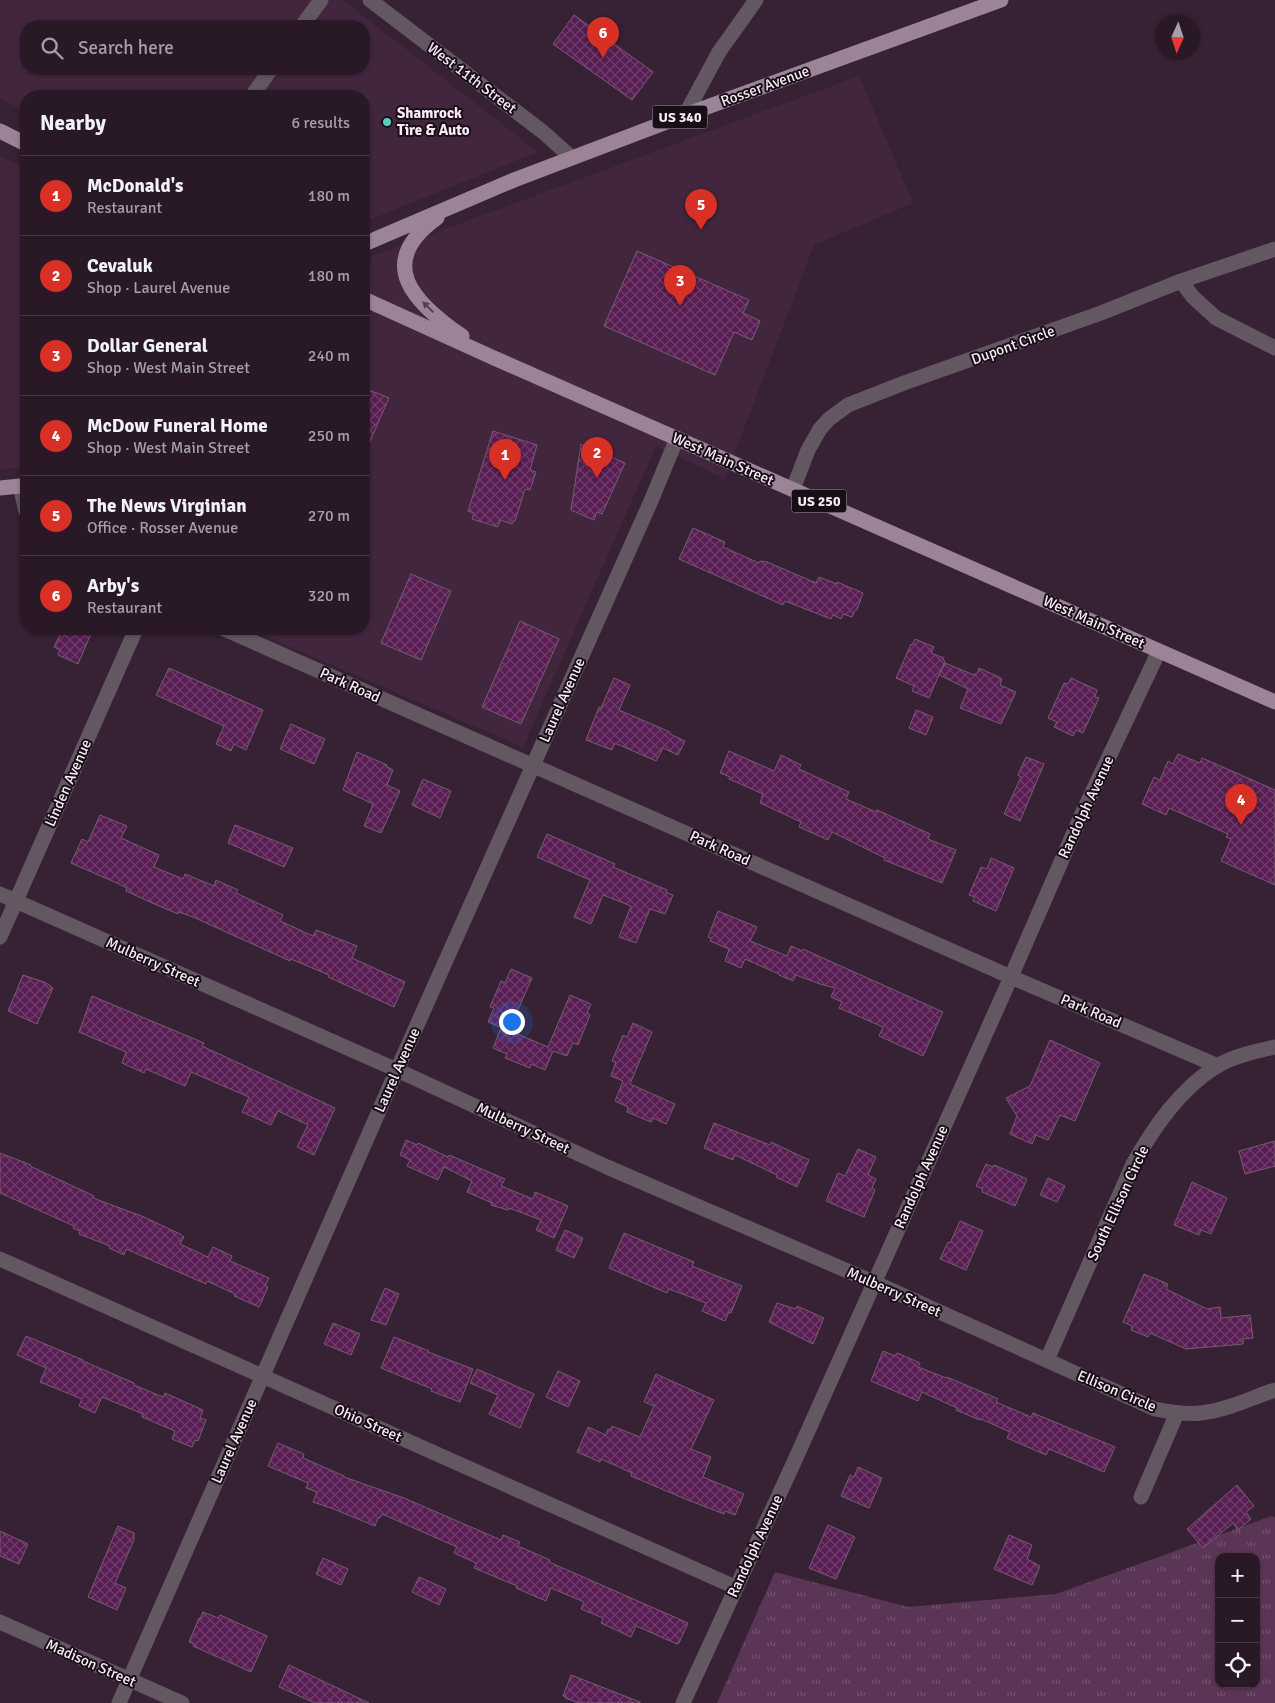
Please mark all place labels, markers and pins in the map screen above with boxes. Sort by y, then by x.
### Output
pin: 6 [587,17,619,58]
place label: Shamrock Tire & Auto [397,104,470,139]
marker: Shamrock Tire & Auto [381,116,393,128]
pin: 5 [685,189,717,230]
pin: 3 [664,265,696,306]
pin: 2 [581,437,613,478]
pin: 1 [489,439,521,480]
pin: 4 [1225,784,1257,825]

